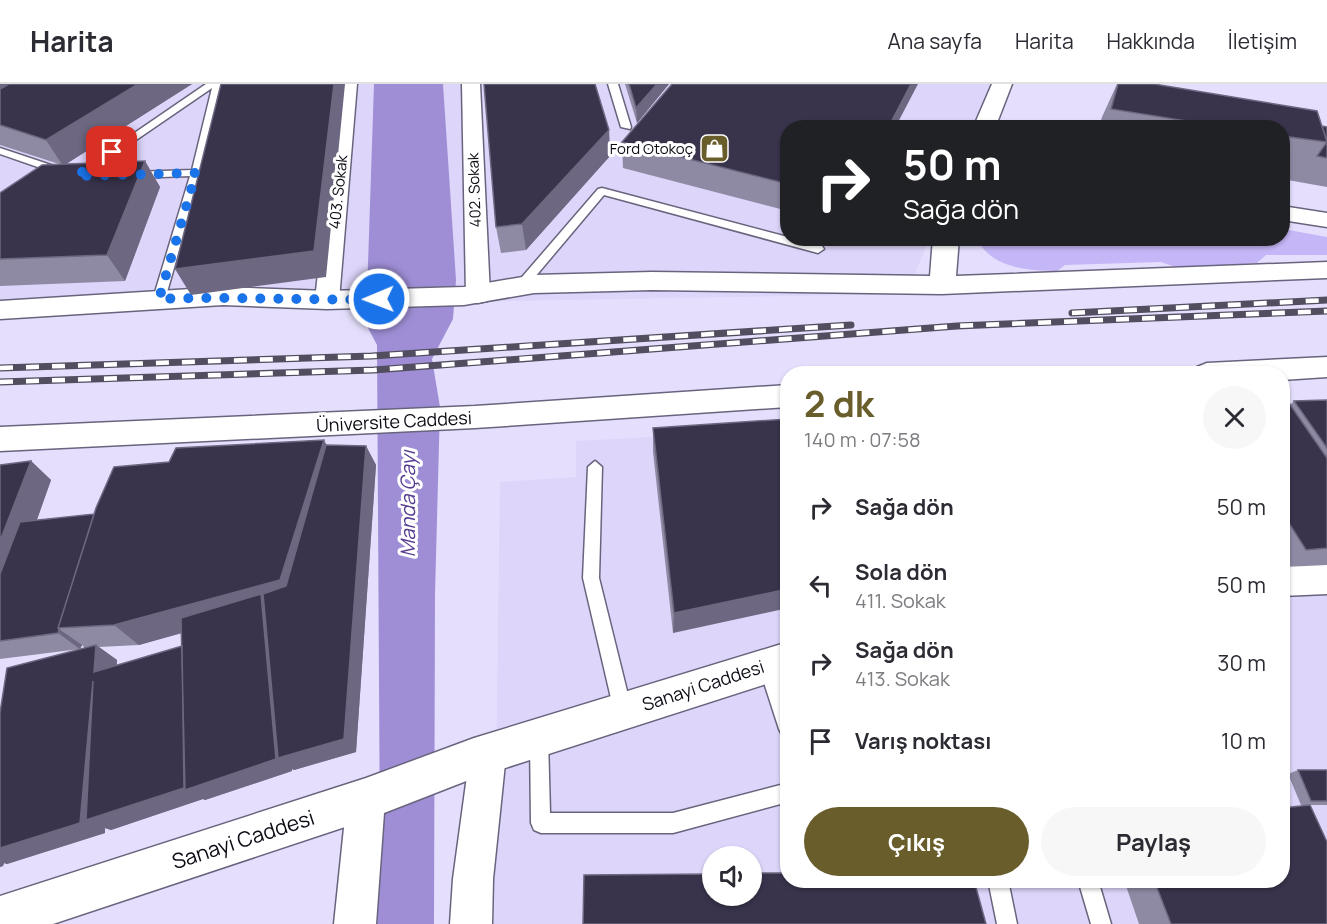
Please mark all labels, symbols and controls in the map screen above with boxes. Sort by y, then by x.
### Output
text: Harita [30,22,114,60]
text: Ana sayfa [888,27,982,55]
text: Harita [1015,27,1074,55]
text: Hakkında [1107,27,1195,55]
text: İletişim [1228,27,1297,55]
pin [86,126,137,177]
shop icon: Ford Otokoç [698,132,730,164]
icon: arrive [95,135,128,168]
text: 50 m [903,135,1001,193]
place label: Ford Otokoç [610,138,693,159]
icon: right [804,144,882,222]
street label: 402. Sokak [462,152,486,228]
street label: 403. Sokak [324,153,352,230]
text: Sağa dön [903,190,1019,227]
position arrow [347,267,411,331]
text: 2 dk [804,379,874,428]
button: close [1203,386,1266,449]
street label: Üniversite Caddesi [315,405,473,437]
text: 140 m · 07:58 [804,426,921,453]
water label: Manda Çayı [394,449,421,557]
icon: right [804,491,837,524]
text: Sağa dön [855,492,954,522]
text: 50 m [1217,492,1266,522]
text: Sola dön [855,557,947,587]
icon: left [804,569,837,602]
text: 50 m [1217,570,1266,600]
text: 411. Sokak [855,587,946,614]
text: Sağa dön [855,635,954,665]
icon: right [804,647,837,680]
text: 30 m [1217,648,1266,678]
street label: Sanayi Caddesi [639,654,767,716]
text: 413. Sokak [855,665,950,692]
icon: arrive [804,725,837,758]
text: Varış noktası [855,726,991,756]
text: 10 m [1221,726,1266,756]
street label: Sanayi Caddesi [168,803,318,875]
button: Çıkış [804,807,1029,876]
button: Paylaş [1041,807,1266,876]
map controls [702,846,762,906]
button: sound [702,846,762,906]

